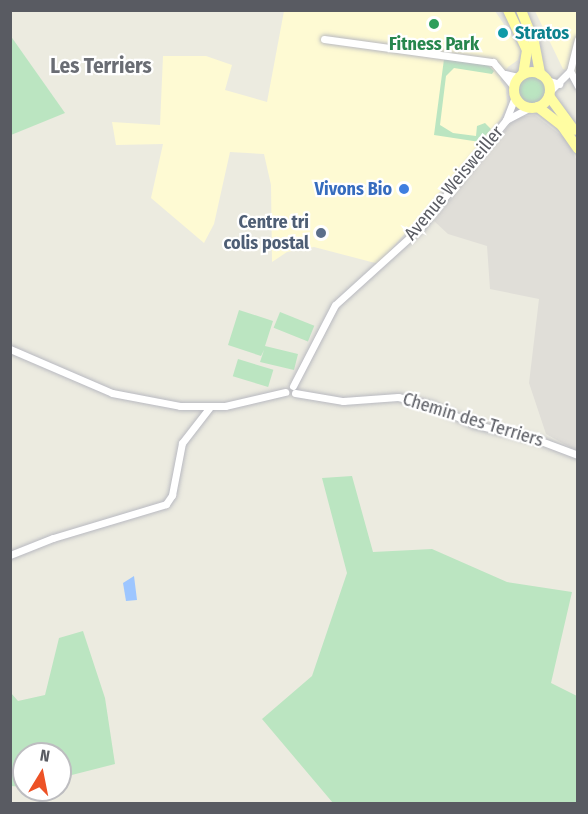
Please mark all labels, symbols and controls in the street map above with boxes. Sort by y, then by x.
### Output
marker: Fitness Park [427,17,441,31]
place label: Stratos [515,22,569,44]
marker: Stratos [496,26,510,40]
place label: Fitness Park [389,33,479,55]
district label: Les Terriers [50,53,152,79]
street label: Avenue Weisweiller [400,122,508,244]
place label: Vivons Bio [315,178,392,200]
marker: Vivons Bio [397,182,411,196]
place label: Centre tri colis postal [224,212,309,254]
marker: Centre tri colis postal [314,226,328,240]
street label: Chemin des Terriers [400,388,546,452]
north arrow [12,742,72,802]
text: N [38,746,51,766]

